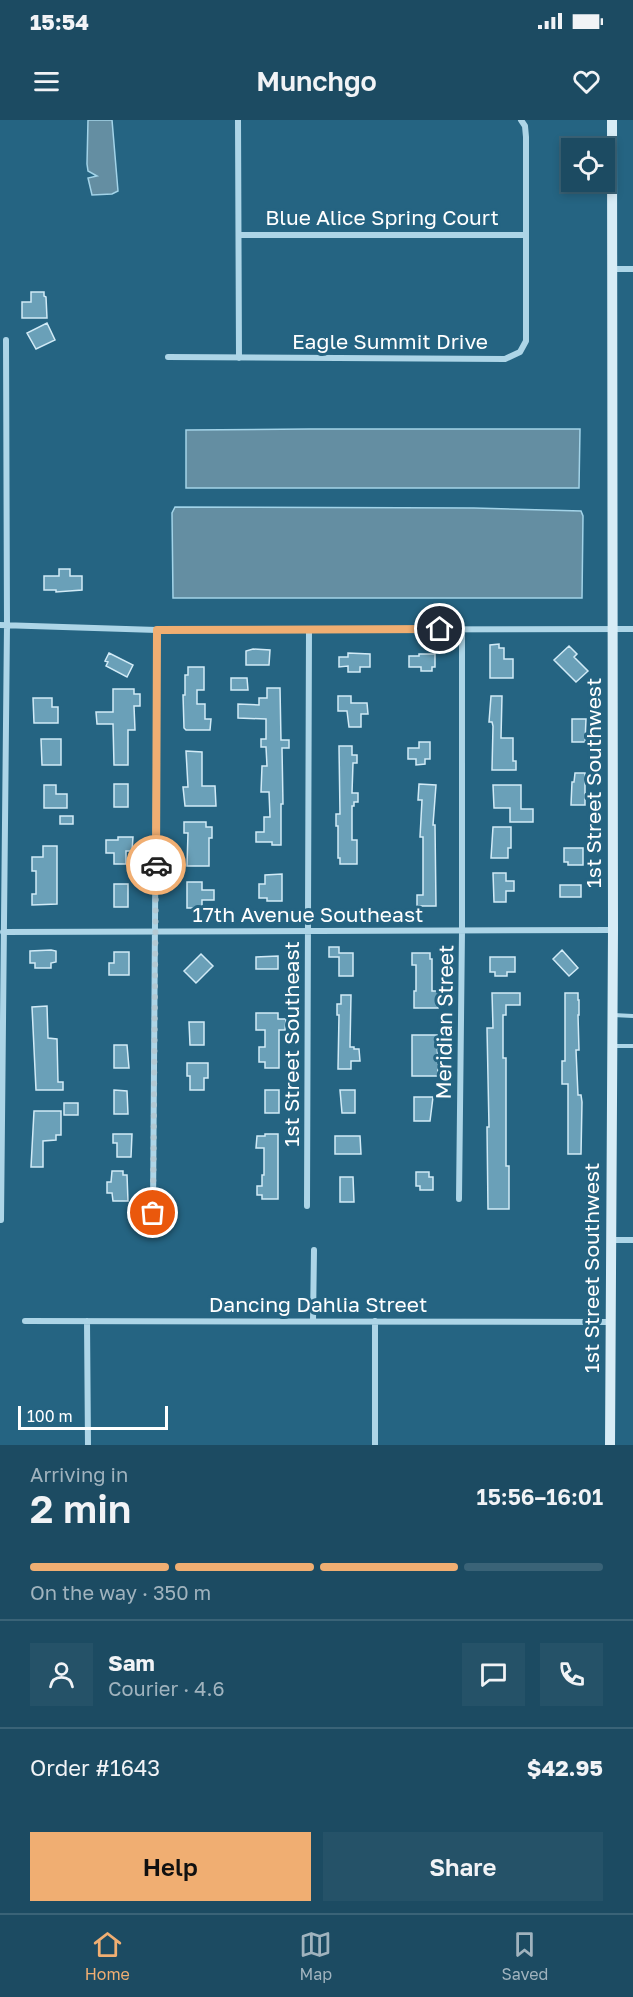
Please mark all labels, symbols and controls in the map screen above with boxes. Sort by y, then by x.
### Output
text: 15:54 [30,8,89,35]
icon: menu [30,65,63,98]
text: Munchgo [256,65,377,97]
icon: heart [570,65,603,98]
map controls [561,138,615,192]
button: locate [561,138,615,192]
street label: Blue Alice Spring Court [265,204,499,230]
street label: Eagle Summit Drive [292,328,488,354]
pin [414,603,465,654]
icon: home [423,612,456,645]
street label: 1st Street Southwest [580,678,606,888]
courier [126,835,186,895]
icon: car [140,849,173,882]
street label: 17th Avenue Southeast [193,901,423,927]
street label: 1st Street Southeast [278,941,304,1147]
street label: Meridian Street [430,944,458,1100]
street label: 1st Street Southwest [578,1163,604,1373]
pin [127,1187,178,1238]
icon: bag [136,1196,169,1229]
street label: Dancing Dahlia Street [209,1291,427,1317]
scale bar [18,1403,168,1430]
text: 100 m [27,1406,73,1426]
text: Arriving in [30,1462,128,1486]
text: 15:56–16:01 [477,1483,603,1510]
text: 2 min [30,1485,131,1532]
text: On the way · 350 m [30,1580,211,1604]
button: person [30,1643,93,1706]
button: chat [462,1643,525,1706]
button: phone [540,1643,603,1706]
text: Sam [108,1649,155,1676]
text: Courier · 4.6 [108,1676,225,1700]
text: Order #1643 [30,1754,160,1781]
text: $42.95 [527,1754,603,1781]
button: Help [30,1832,311,1901]
button: Share [323,1832,603,1901]
tab: Home [85,1928,130,1984]
tab: Map [299,1928,332,1984]
tab: Saved [502,1928,548,1984]

